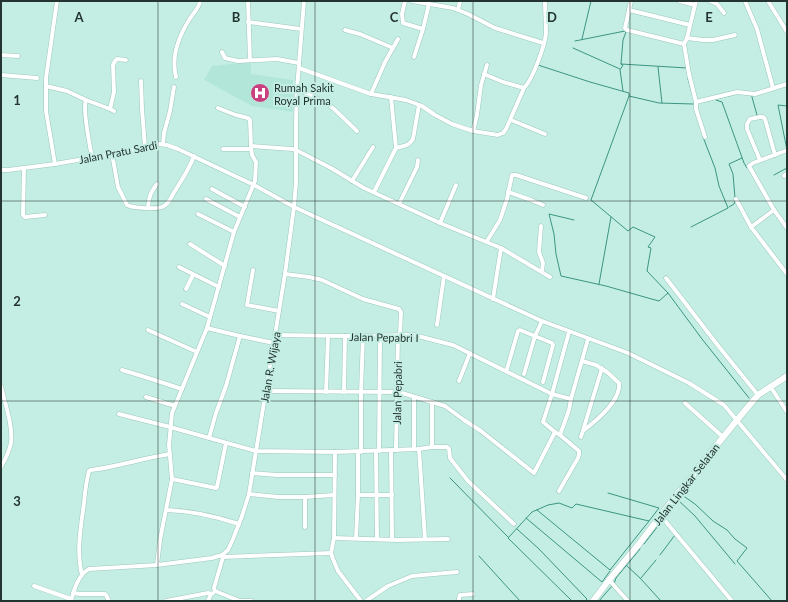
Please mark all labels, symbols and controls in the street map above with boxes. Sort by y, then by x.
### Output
text: A [73,9,84,25]
text: B [232,9,241,25]
text: C [390,9,399,25]
text: D [547,9,557,25]
text: E [705,9,713,25]
place label: Rumah Sakit Royal Prima [274,81,334,107]
hospital icon: Rumah Sakit Royal Prima [249,82,271,104]
text: 1 [13,92,21,108]
street label: Jalan Pratu Sardi [78,138,159,166]
text: 2 [13,293,21,309]
street label: Jalan R. Wijaya [257,330,283,404]
street label: Jalan Pepabri I [349,330,419,344]
street label: Jalan Pepabri [390,361,404,425]
street label: Jalan Lingkar Selatan [650,441,722,527]
text: 3 [13,493,21,509]

